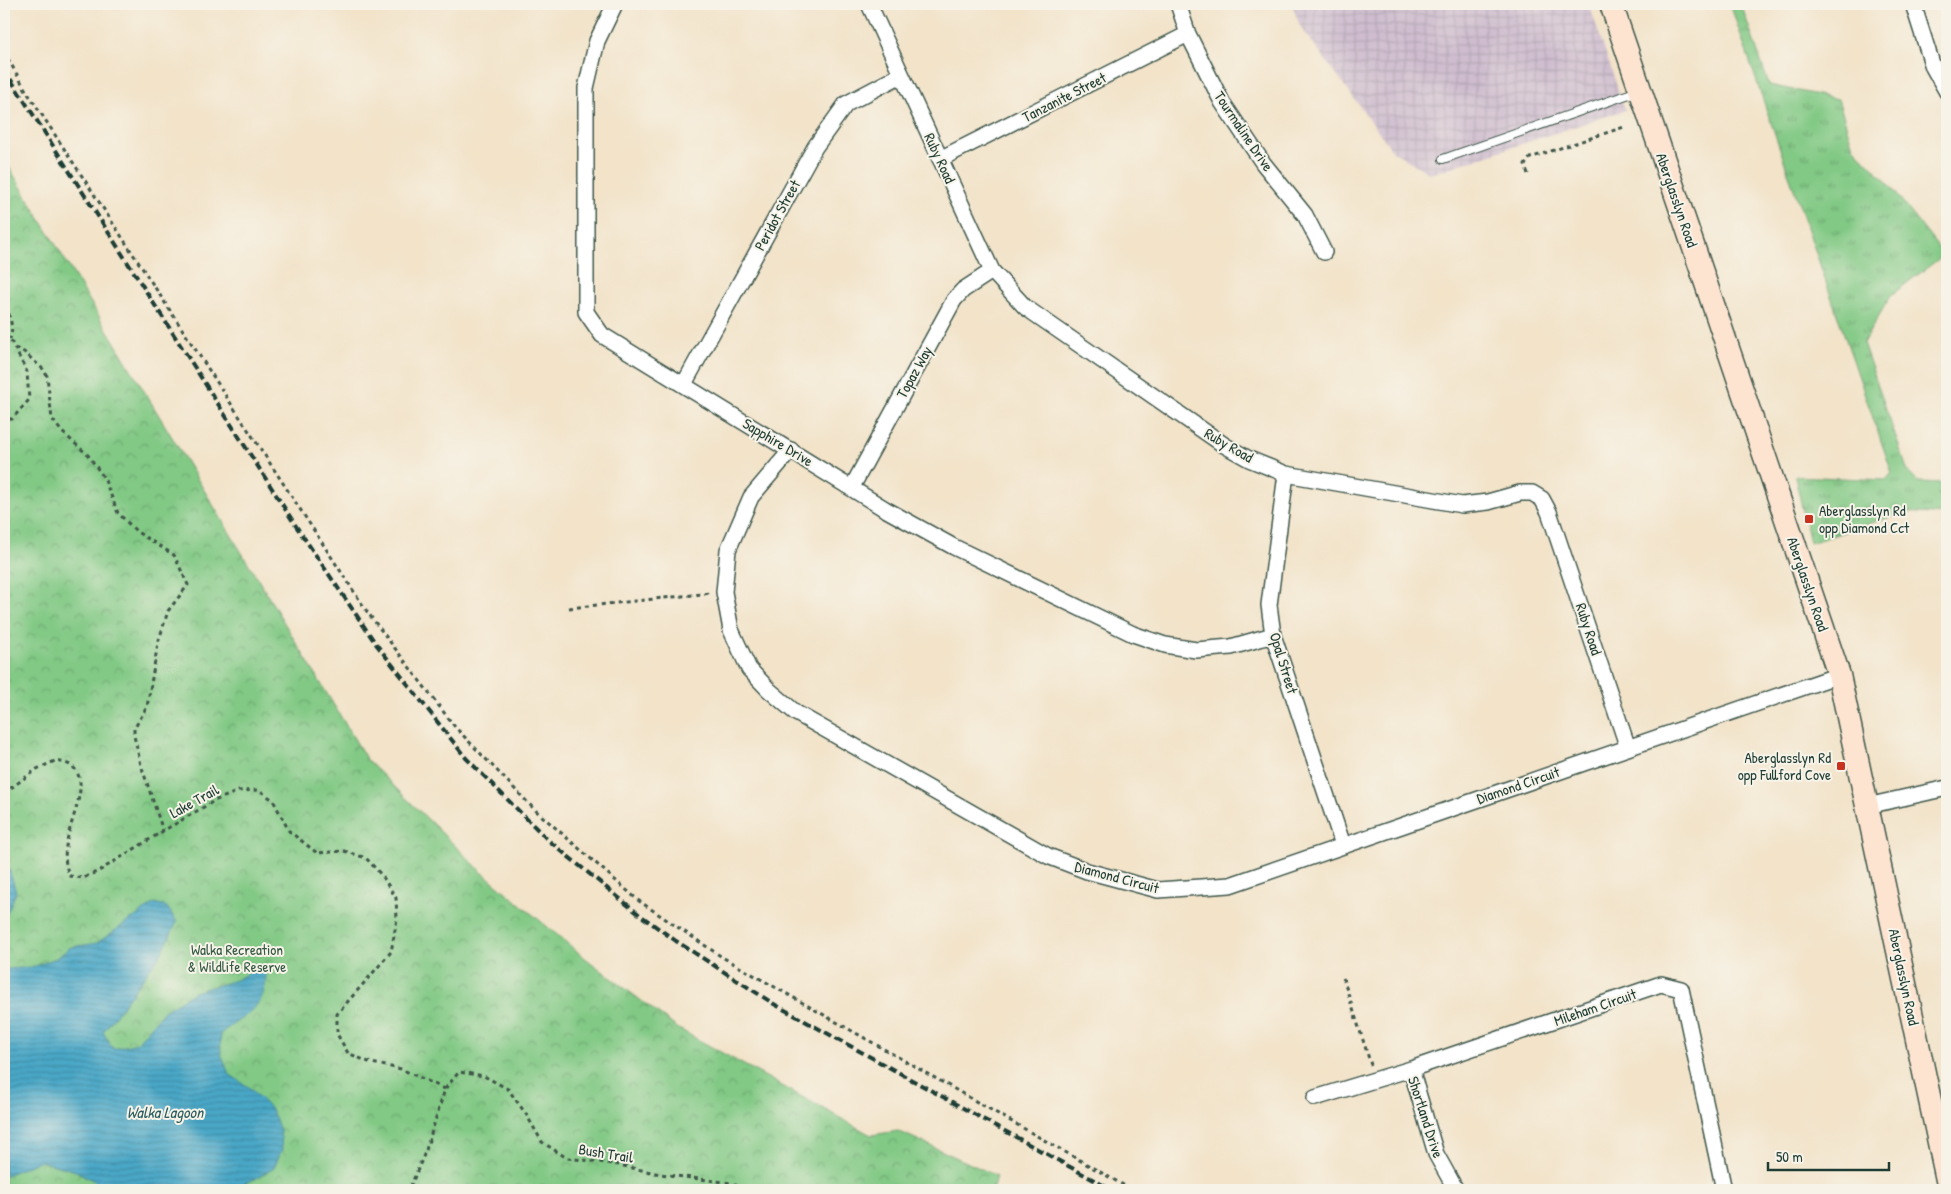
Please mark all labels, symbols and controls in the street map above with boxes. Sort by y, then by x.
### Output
street label: Tanzanite Street [1018,66,1110,127]
street label: Tourmaline Drive [1209,87,1279,175]
street label: Ruby Road [919,129,961,187]
street label: Aberglasslyn Road [1651,150,1703,250]
street label: Peridot Street [749,175,805,254]
street label: Topaz Way [891,342,937,402]
street label: Sapphire Drive [739,413,817,471]
street label: Ruby Road [1201,423,1257,468]
place label: Aberglasslyn Rd opp Diamond Cct [1819,500,1910,538]
marker: Aberglasslyn Rd opp Diamond Cct [1803,513,1815,525]
street label: Aberglasslyn Road [1782,534,1834,634]
street label: Ruby Road [1571,600,1607,658]
street label: Opal Street [1265,630,1303,697]
place label: Aberglasslyn Rd opp Fullford Cove [1738,747,1831,785]
marker: Aberglasslyn Rd opp Fullford Cove [1835,760,1847,772]
street label: Diamond Circuit [1474,761,1563,809]
street label: Lake Trail [166,779,222,823]
street label: Diamond Circuit [1073,856,1162,899]
street label: Aberglasslyn Road [1883,927,1925,1027]
park label: Walka Recreation & Wildlife Reserve [188,939,286,977]
street label: Mileham Circuit [1551,983,1640,1031]
street label: Shortland Drive [1403,1074,1449,1160]
water label: Walka Lagoon [127,1101,205,1123]
street label: Bush Trail [577,1138,635,1168]
scale bar [1768,1139,1890,1171]
text: 50 m [1776,1146,1803,1167]

